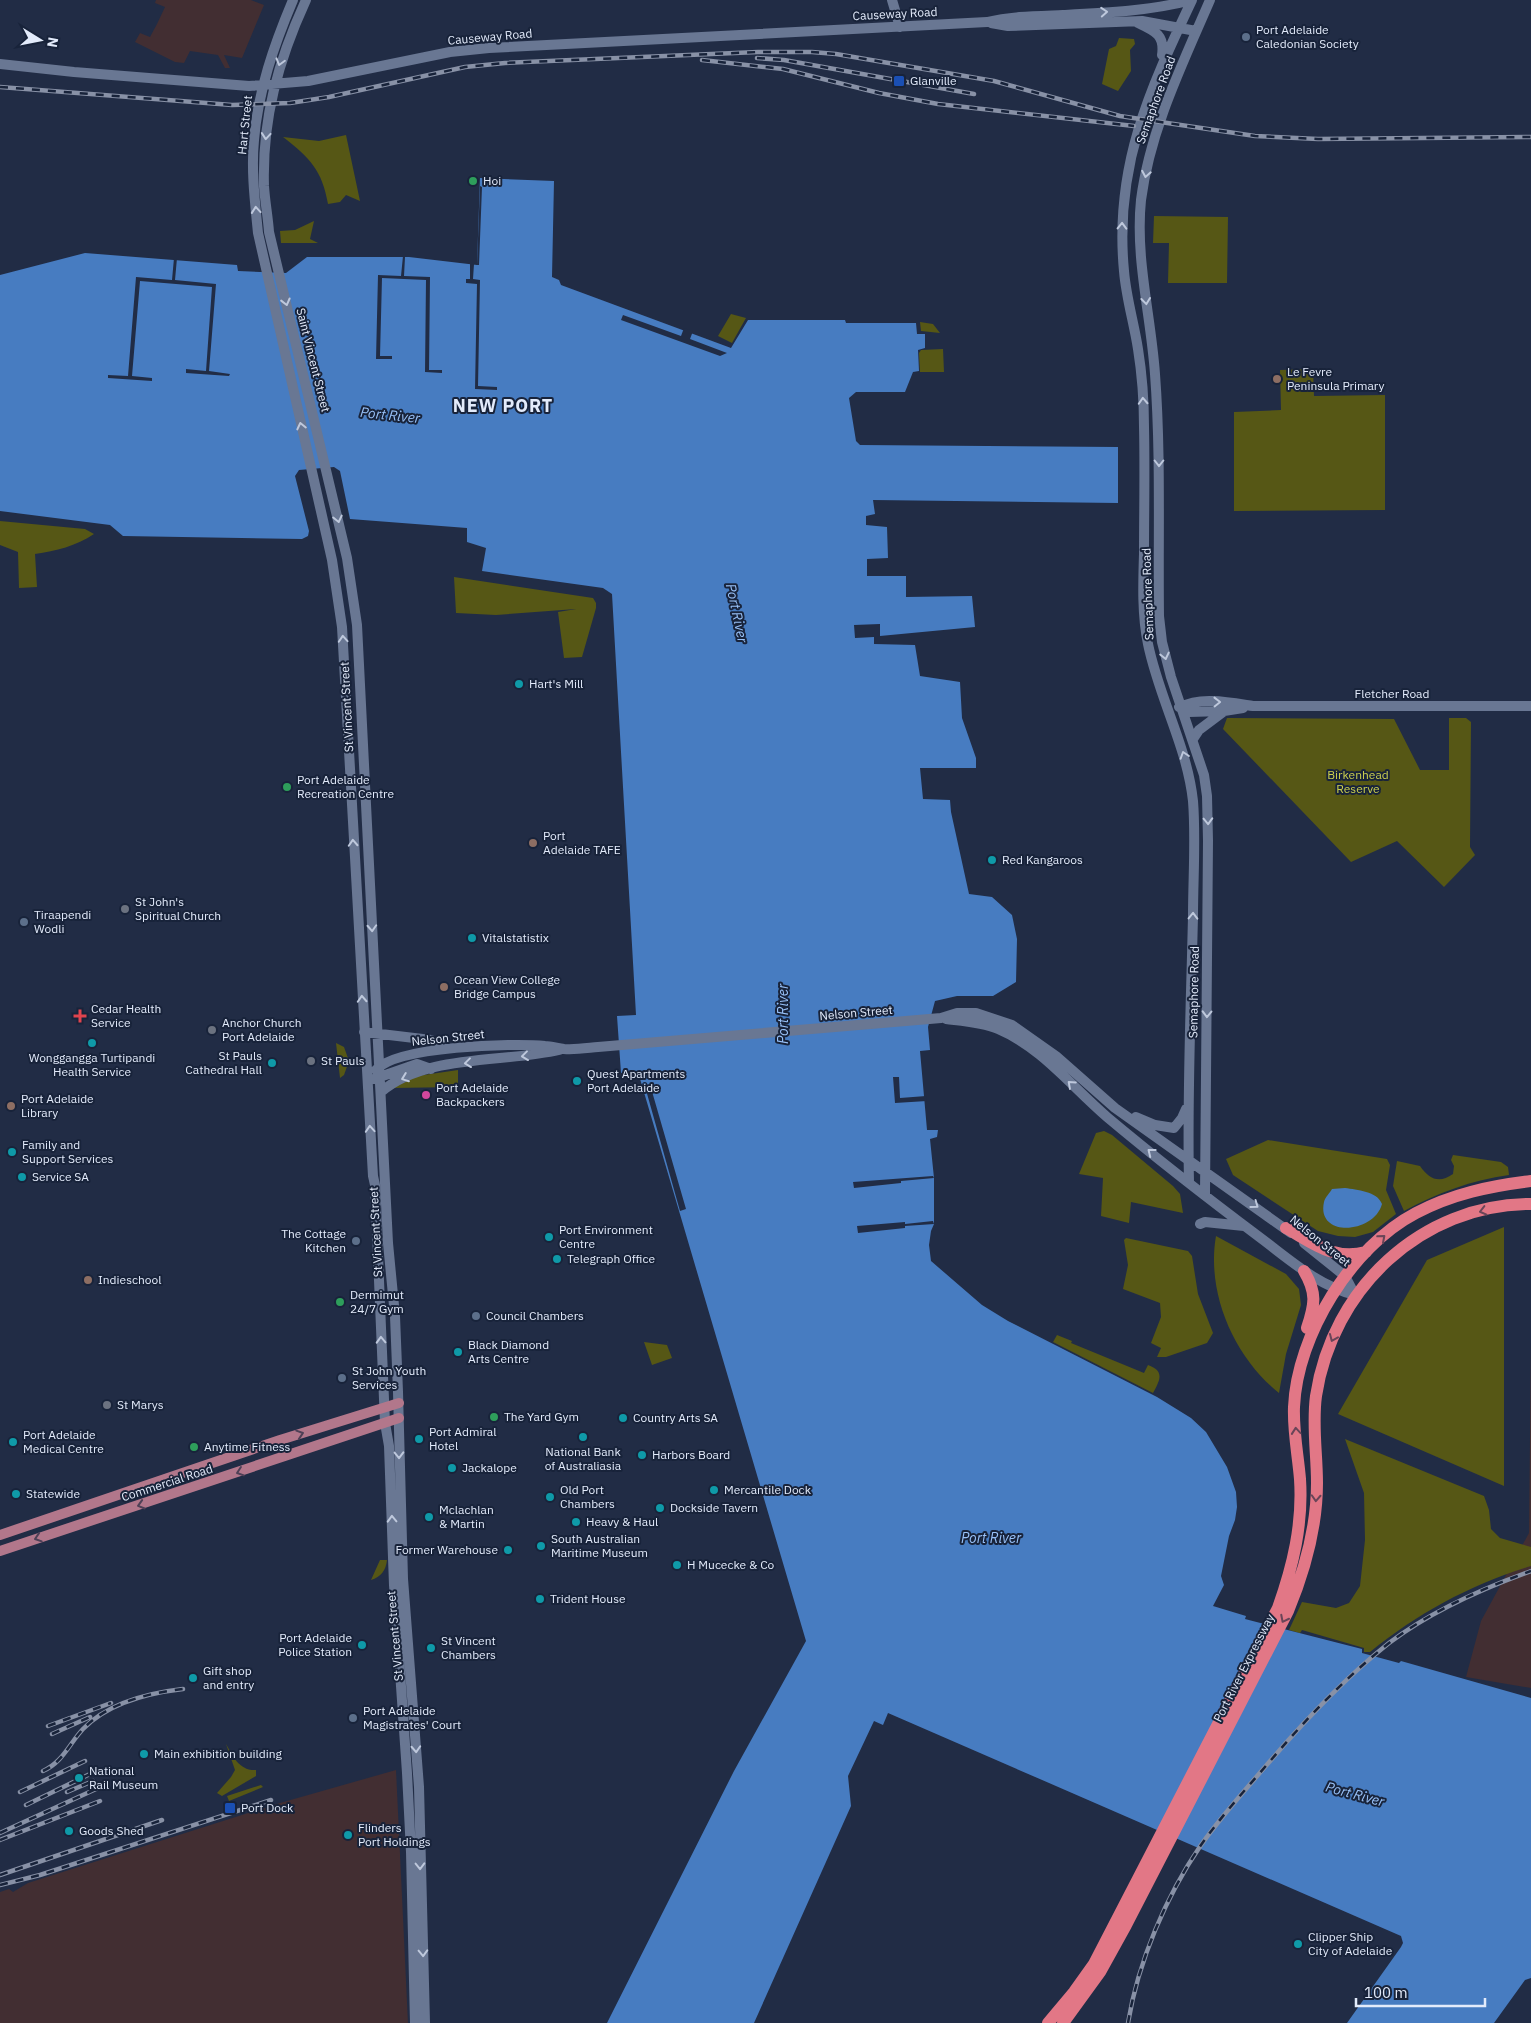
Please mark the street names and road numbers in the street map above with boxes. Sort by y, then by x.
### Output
street label: Causeway Road [852,4,938,23]
street label: Causeway Road [447,25,533,48]
street label: Semaphore Road [1133,54,1178,146]
street label: Hart Street [234,95,255,155]
street label: Saint Vincent Street [293,306,334,413]
street label: Semaphore Road [1138,548,1157,640]
street label: St Vincent Street [337,661,356,753]
street label: Fletcher Road [1355,686,1430,701]
street label: Semaphore Road [1185,946,1202,1038]
street label: Nelson Street [819,1002,893,1023]
street label: Nelson Street [411,1026,485,1049]
street label: St Vincent Street [366,1186,385,1278]
street label: Nelson Street [1287,1212,1354,1270]
street label: Commercial Road [119,1461,214,1504]
street label: St Vincent Street [383,1590,406,1682]
street label: Port River Expressway [1210,1611,1277,1724]

